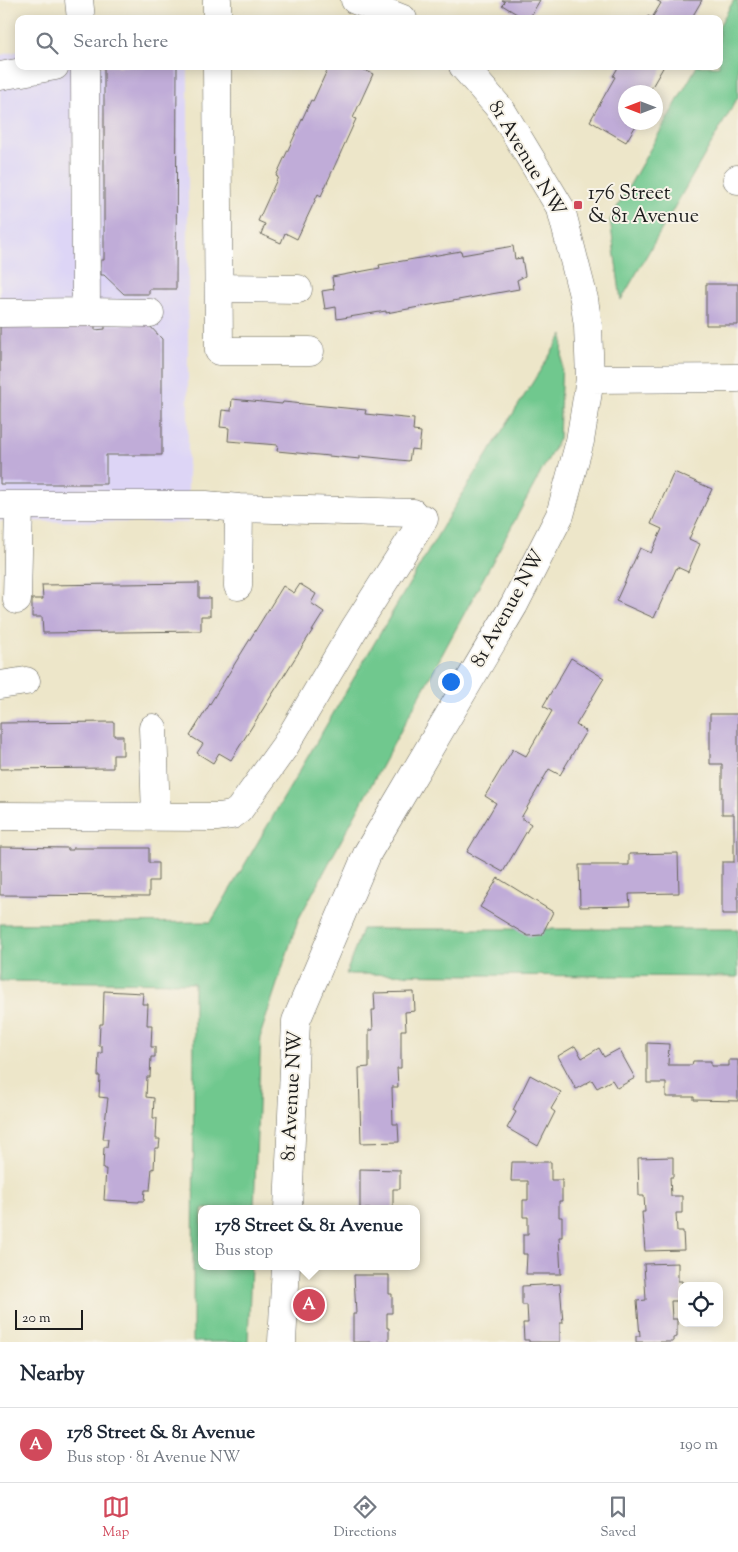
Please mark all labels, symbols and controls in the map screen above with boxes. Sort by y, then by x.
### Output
search box [15,15,723,70]
icon: search [33,29,61,57]
text: Search here [73,29,168,56]
north arrow [618,85,663,130]
street label: 81 Avenue NW [480,96,572,222]
place label: 176 Street & 81 Avenue [588,180,699,232]
marker: 176 Street & 81 Avenue [572,199,584,211]
street label: 81 Avenue NW [465,545,553,673]
your location [438,669,464,695]
street label: 81 Avenue NW [275,1030,311,1162]
popup [198,1205,420,1270]
text: 178 Street & 81 Avenue [215,1213,403,1240]
text: Bus stop [215,1240,273,1263]
map controls [678,1282,723,1327]
button: locate [678,1282,723,1327]
pin: A [293,1286,325,1324]
scale bar [15,1307,82,1330]
text: 20 m [22,1309,51,1329]
text: Nearby [20,1360,85,1390]
text: 178 Street & 81 Avenue [67,1420,255,1447]
text: A [30,1434,43,1457]
text: 190 m [680,1434,718,1457]
text: Bus stop · 81 Avenue NW [67,1447,240,1470]
tab: Map [102,1493,130,1543]
tab: Directions [333,1493,397,1543]
tab: Saved [600,1493,636,1543]

